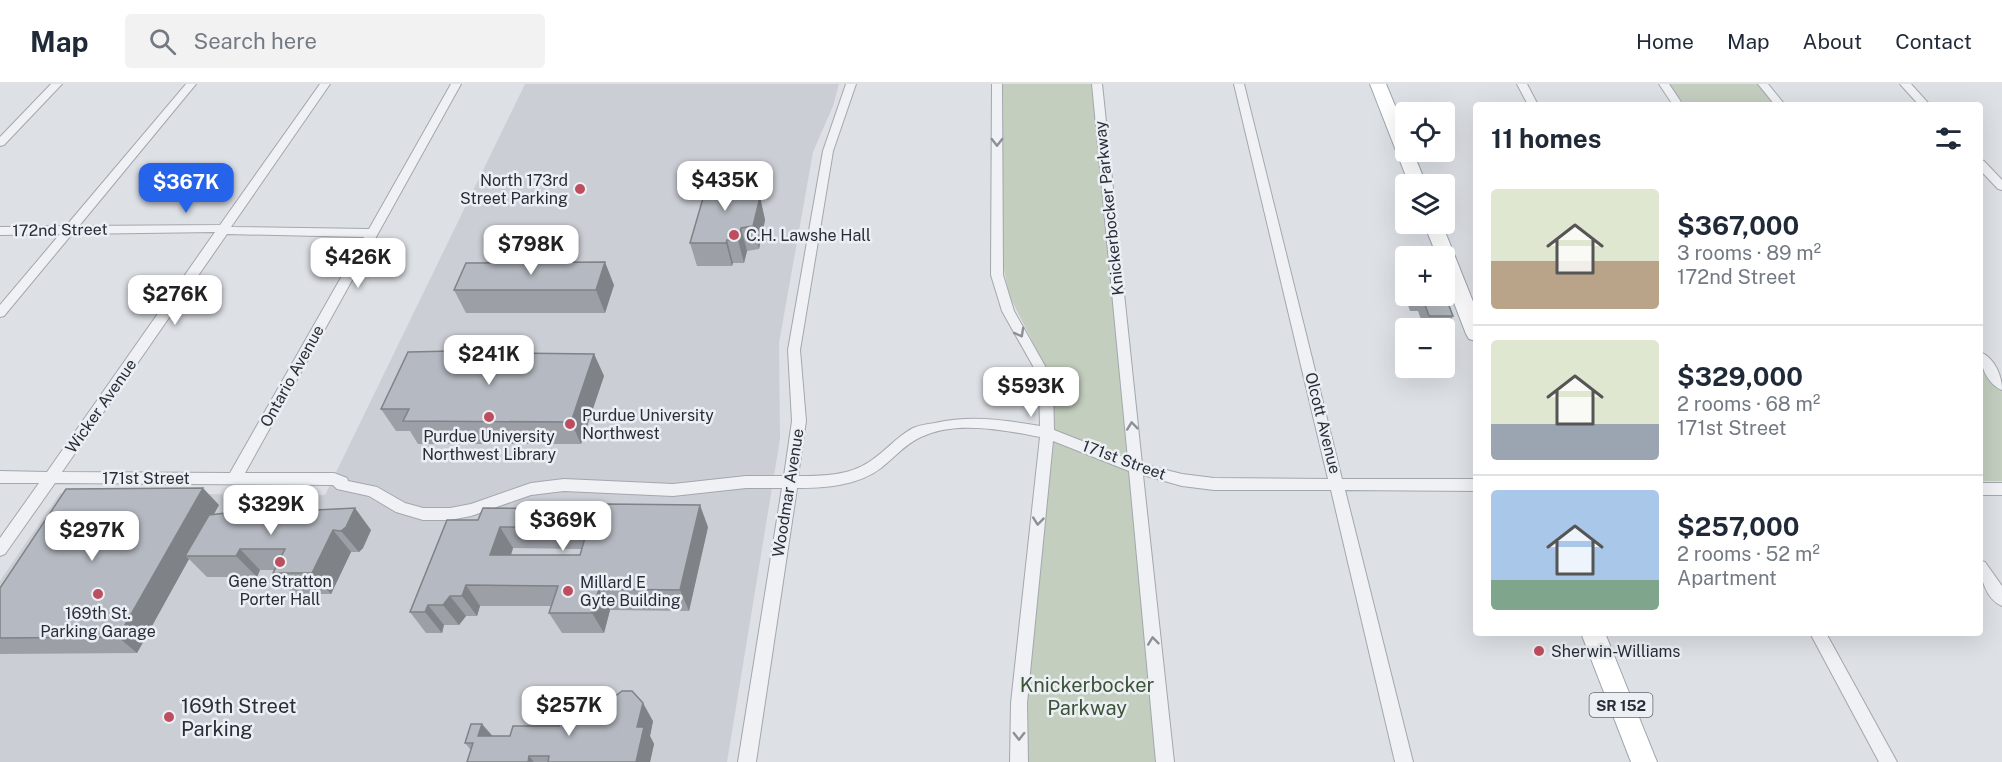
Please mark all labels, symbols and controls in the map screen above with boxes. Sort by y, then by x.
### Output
search box [125,14,545,68]
text: Map [30,25,89,58]
icon: search [146,25,179,58]
text: Search here [194,28,317,54]
text: Home [1636,29,1694,54]
text: Map [1727,29,1770,54]
text: About [1803,29,1862,54]
text: Contact [1895,29,1972,54]
map controls [1395,102,1455,378]
button: locate [1395,102,1455,162]
street label: Knickerbocker Parkway [1090,119,1128,296]
icon: filters [1932,122,1965,155]
text: 11 homes [1491,123,1601,154]
one-way arrow [991,138,1003,147]
pin: $435K [683,161,767,212]
pin: $367K [144,163,228,214]
text: $435K [691,168,759,192]
text: $367K [153,170,219,194]
place label: North 173rd Street Parking [460,171,568,208]
button: layers [1395,174,1455,234]
marker: North 173rd Street Parking [573,182,587,196]
text: $367,000 [1677,210,1799,241]
icon: home [1539,213,1611,285]
street label: 172nd Street [12,220,108,240]
pin: $798K [489,225,573,276]
place label: C.H. Lawshe Hall [746,226,871,245]
marker: C.H. Lawshe Hall [727,228,741,242]
text: $798K [498,232,564,256]
pin: $426K [316,238,400,289]
text: 3 rooms · 89 m² [1677,241,1821,265]
text: $426K [325,245,391,269]
button: + [1395,246,1455,306]
text: 172nd Street [1677,265,1796,289]
pin: $276K [133,275,217,326]
text: $276K [142,282,208,306]
button: − [1395,318,1455,378]
street label: Ontario Avenue [256,322,328,430]
one-way arrow [1013,326,1024,337]
pin: $241K [447,335,531,386]
text: $241K [458,342,520,366]
street label: Wicker Avenue [62,355,140,457]
text: $329,000 [1677,361,1803,392]
icon: home [1539,364,1611,436]
pin: $593K [989,367,1073,418]
street label: Olcott Avenue [1301,370,1345,476]
text: $593K [997,374,1065,398]
text: 2 rooms · 68 m² [1677,392,1820,416]
place label: Purdue University Northwest [582,406,714,443]
marker: Purdue University Northwest Library [482,410,496,424]
text: 171st Street [1677,416,1787,440]
marker: Purdue University Northwest [563,417,577,431]
one-way arrow [1126,422,1139,431]
place label: Purdue University Northwest Library [422,427,557,464]
street label: Woodmar Avenue [768,427,808,559]
street label: 171st Street [1080,436,1168,484]
street label: 171st Street [102,469,190,488]
pin: $329K [229,485,313,536]
text: $329K [237,492,305,516]
pin: $369K [521,501,605,552]
text: $369K [529,508,597,532]
pin: $297K [50,511,134,562]
text: $257,000 [1677,511,1799,542]
icon: home [1539,514,1611,586]
one-way arrow [1032,517,1045,526]
text: $297K [59,518,125,542]
text: 2 rooms · 52 m² [1677,542,1820,566]
marker: Gene Stratton Porter Hall [273,555,287,569]
text: Apartment [1677,566,1777,590]
place label: Gene Stratton Porter Hall [228,572,332,609]
place label: Millard E Gyte Building [580,573,681,610]
marker: Millard E Gyte Building [561,584,575,598]
marker: 169th St. Parking Garage [91,587,105,601]
place label: 169th St. Parking Garage [40,604,156,641]
one-way arrow [1147,637,1160,646]
place label: Sherwin-Williams [1551,642,1680,661]
marker: Sherwin-Williams [1532,644,1546,658]
park label: Knickerbocker Parkway [1020,673,1155,720]
pin: $257K [527,686,611,737]
text: $257K [536,693,602,717]
road number: SR 152 [1590,693,1652,717]
place label: 169th Street Parking [181,694,297,741]
marker: 169th Street Parking [162,710,176,724]
one-way arrow [1013,732,1025,741]

